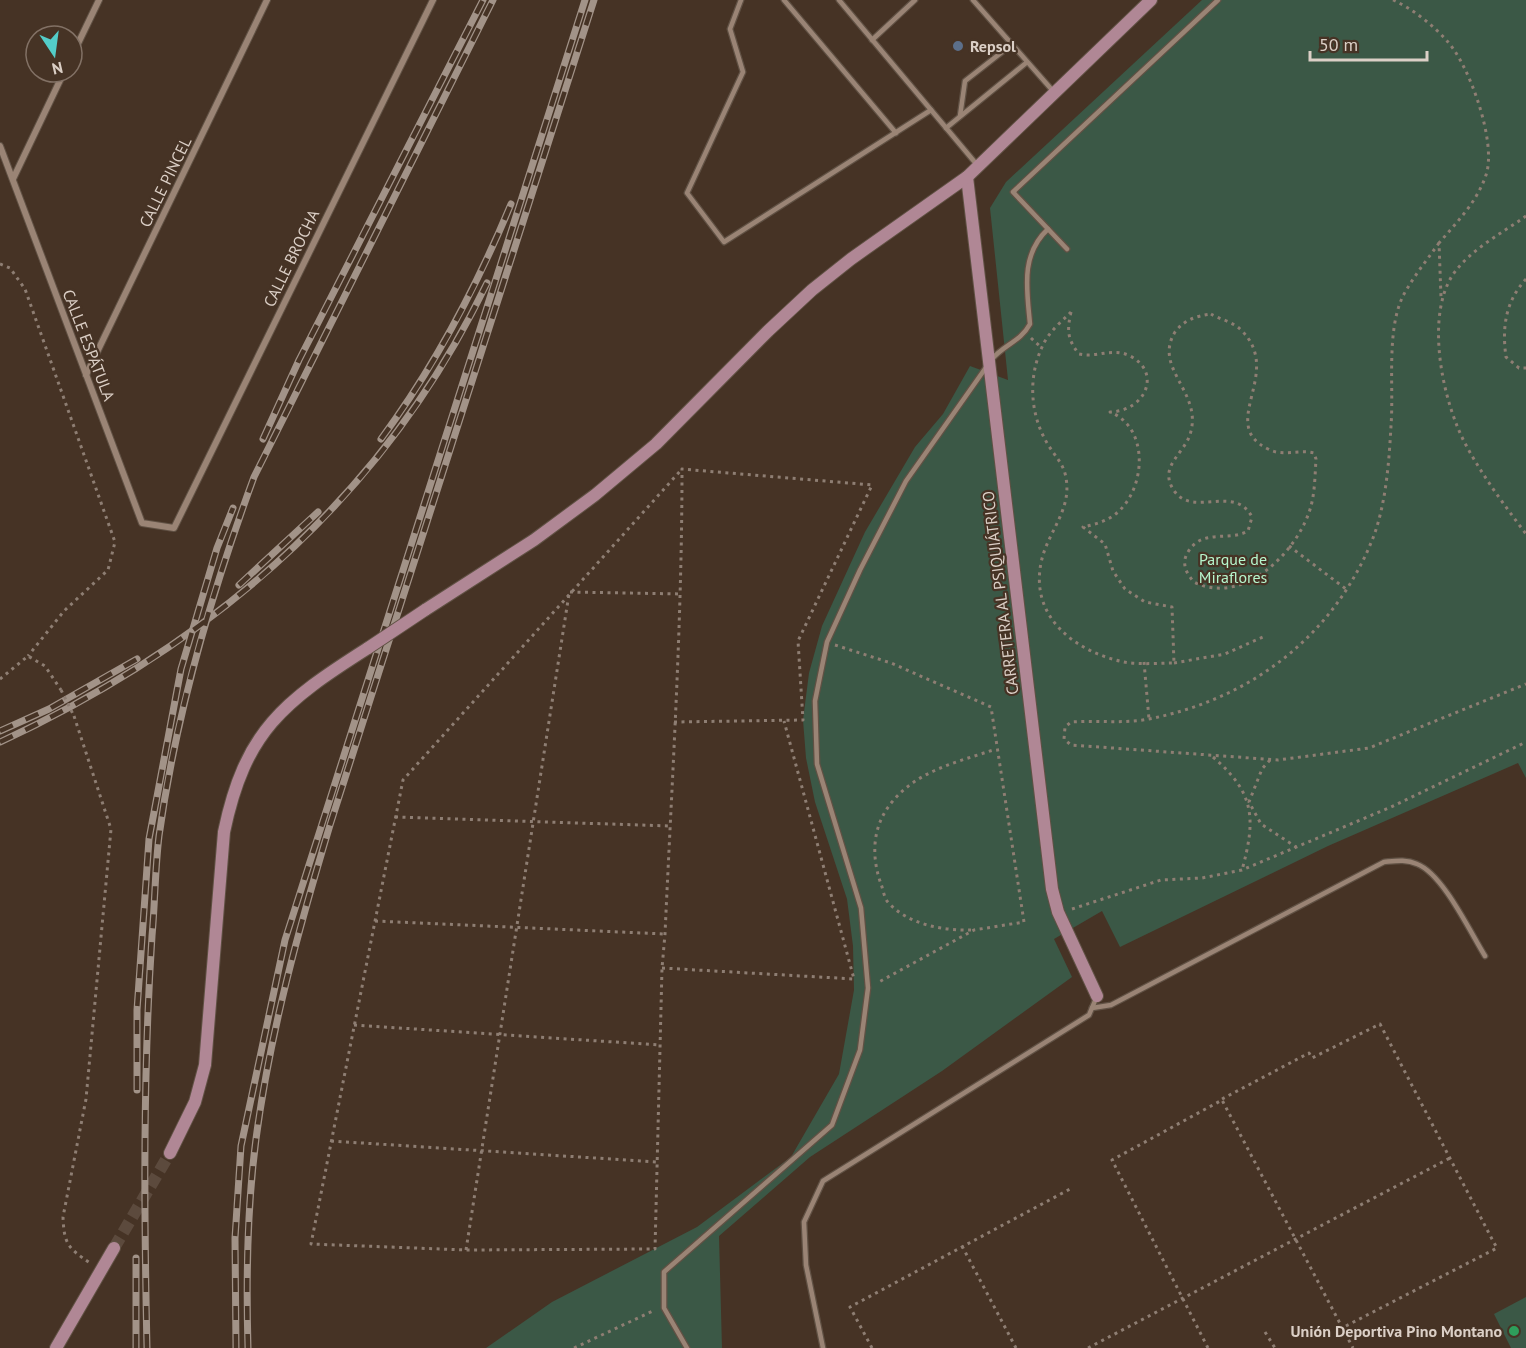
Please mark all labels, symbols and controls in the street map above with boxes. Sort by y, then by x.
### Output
north arrow [24,24,84,84]
scale bar [1310,24,1427,62]
text: 50 m [1319,33,1358,56]
place label: Repsol [970,36,1016,56]
marker: Repsol [951,39,965,53]
text: N [50,58,65,80]
street label: CALLE PINCEL [135,134,195,230]
street label: CALLE BROCHA [259,206,323,310]
street label: CALLE ESPÁTULA [59,286,120,404]
street label: CARRETERA AL PSIQUIÁTRICO [978,490,1022,696]
park label: Parque de Miraflores [1199,549,1268,587]
place label: Unión Deportiva Pino Montano [1291,1321,1502,1341]
marker: Unión Deportiva Pino Montano [1507,1324,1521,1338]

